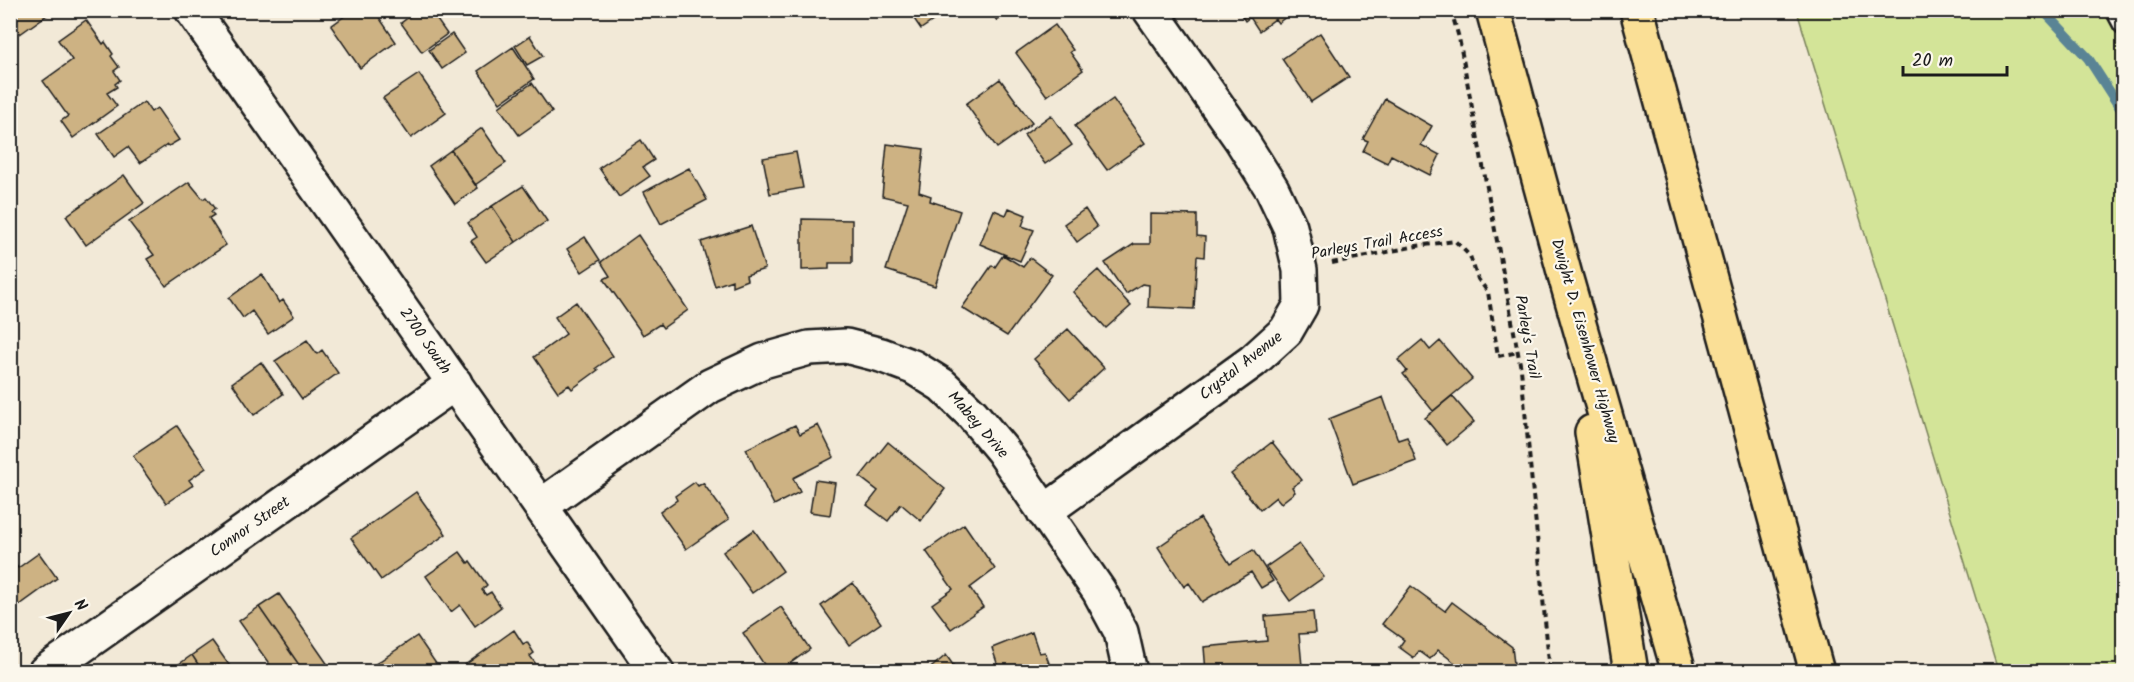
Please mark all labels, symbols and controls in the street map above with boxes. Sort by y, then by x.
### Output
scale bar [1903,39,2006,77]
text: 20 m [1912,47,1953,76]
street label: Parleys Trail Access [1309,219,1445,267]
street label: Dwight D. Eisenhower Highway [1544,236,1626,447]
street label: Parley's Trail [1507,293,1547,381]
street label: 2700 South [393,302,457,380]
street label: Crystal Avenue [1194,325,1288,407]
street label: Mabey Drive [941,385,1015,465]
street label: Connor Street [205,490,296,564]
north arrow [39,583,99,643]
text: N [67,594,93,617]

